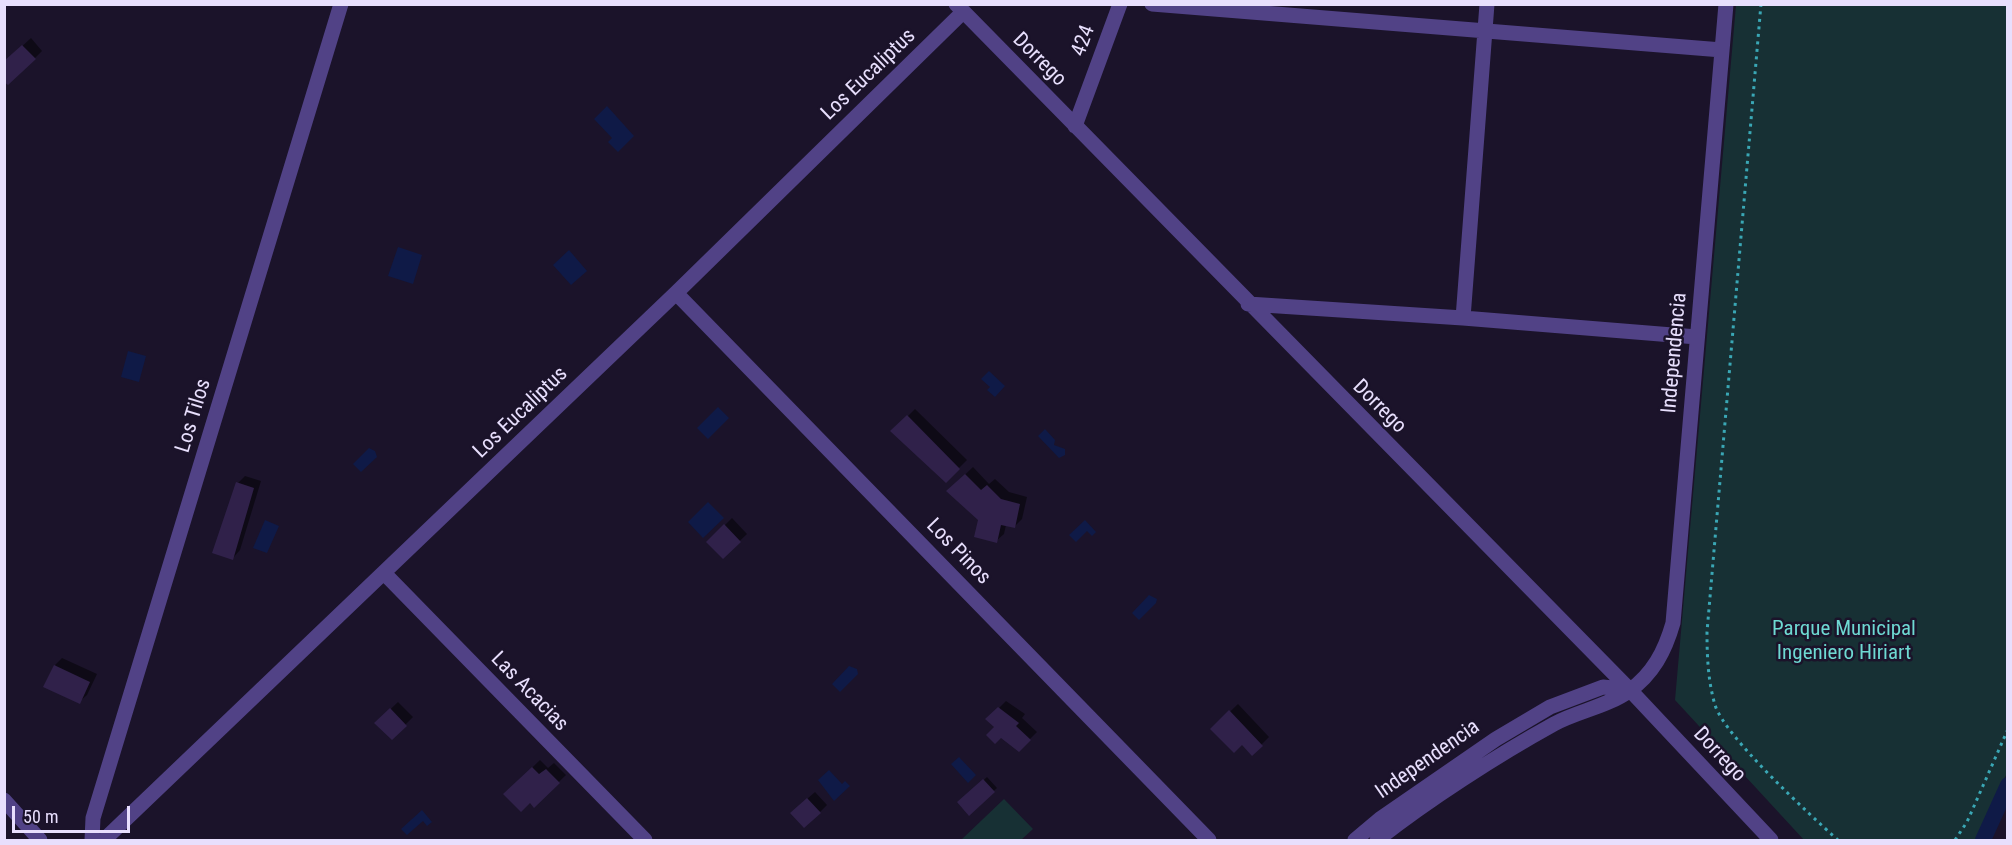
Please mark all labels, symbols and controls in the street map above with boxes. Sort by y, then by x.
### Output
street label: 424 [1067,22,1101,60]
street label: Los Eucaliptus [817,24,921,126]
street label: Dorrego [1007,28,1071,92]
street label: Independencia [1657,292,1693,414]
street label: Los Eucaliptus [469,362,573,464]
street label: Dorrego [1347,375,1411,439]
street label: Los Tilos [171,376,217,456]
street label: Los Pinos [921,514,995,590]
park label: Parque Municipal Ingeniero Hiriart [1772,617,1916,667]
street label: Las Acacias [485,647,573,737]
street label: Independencia [1371,715,1485,805]
street label: Dorrego [1687,722,1751,788]
scale bar [15,794,134,832]
text: 50 m [23,806,58,827]

